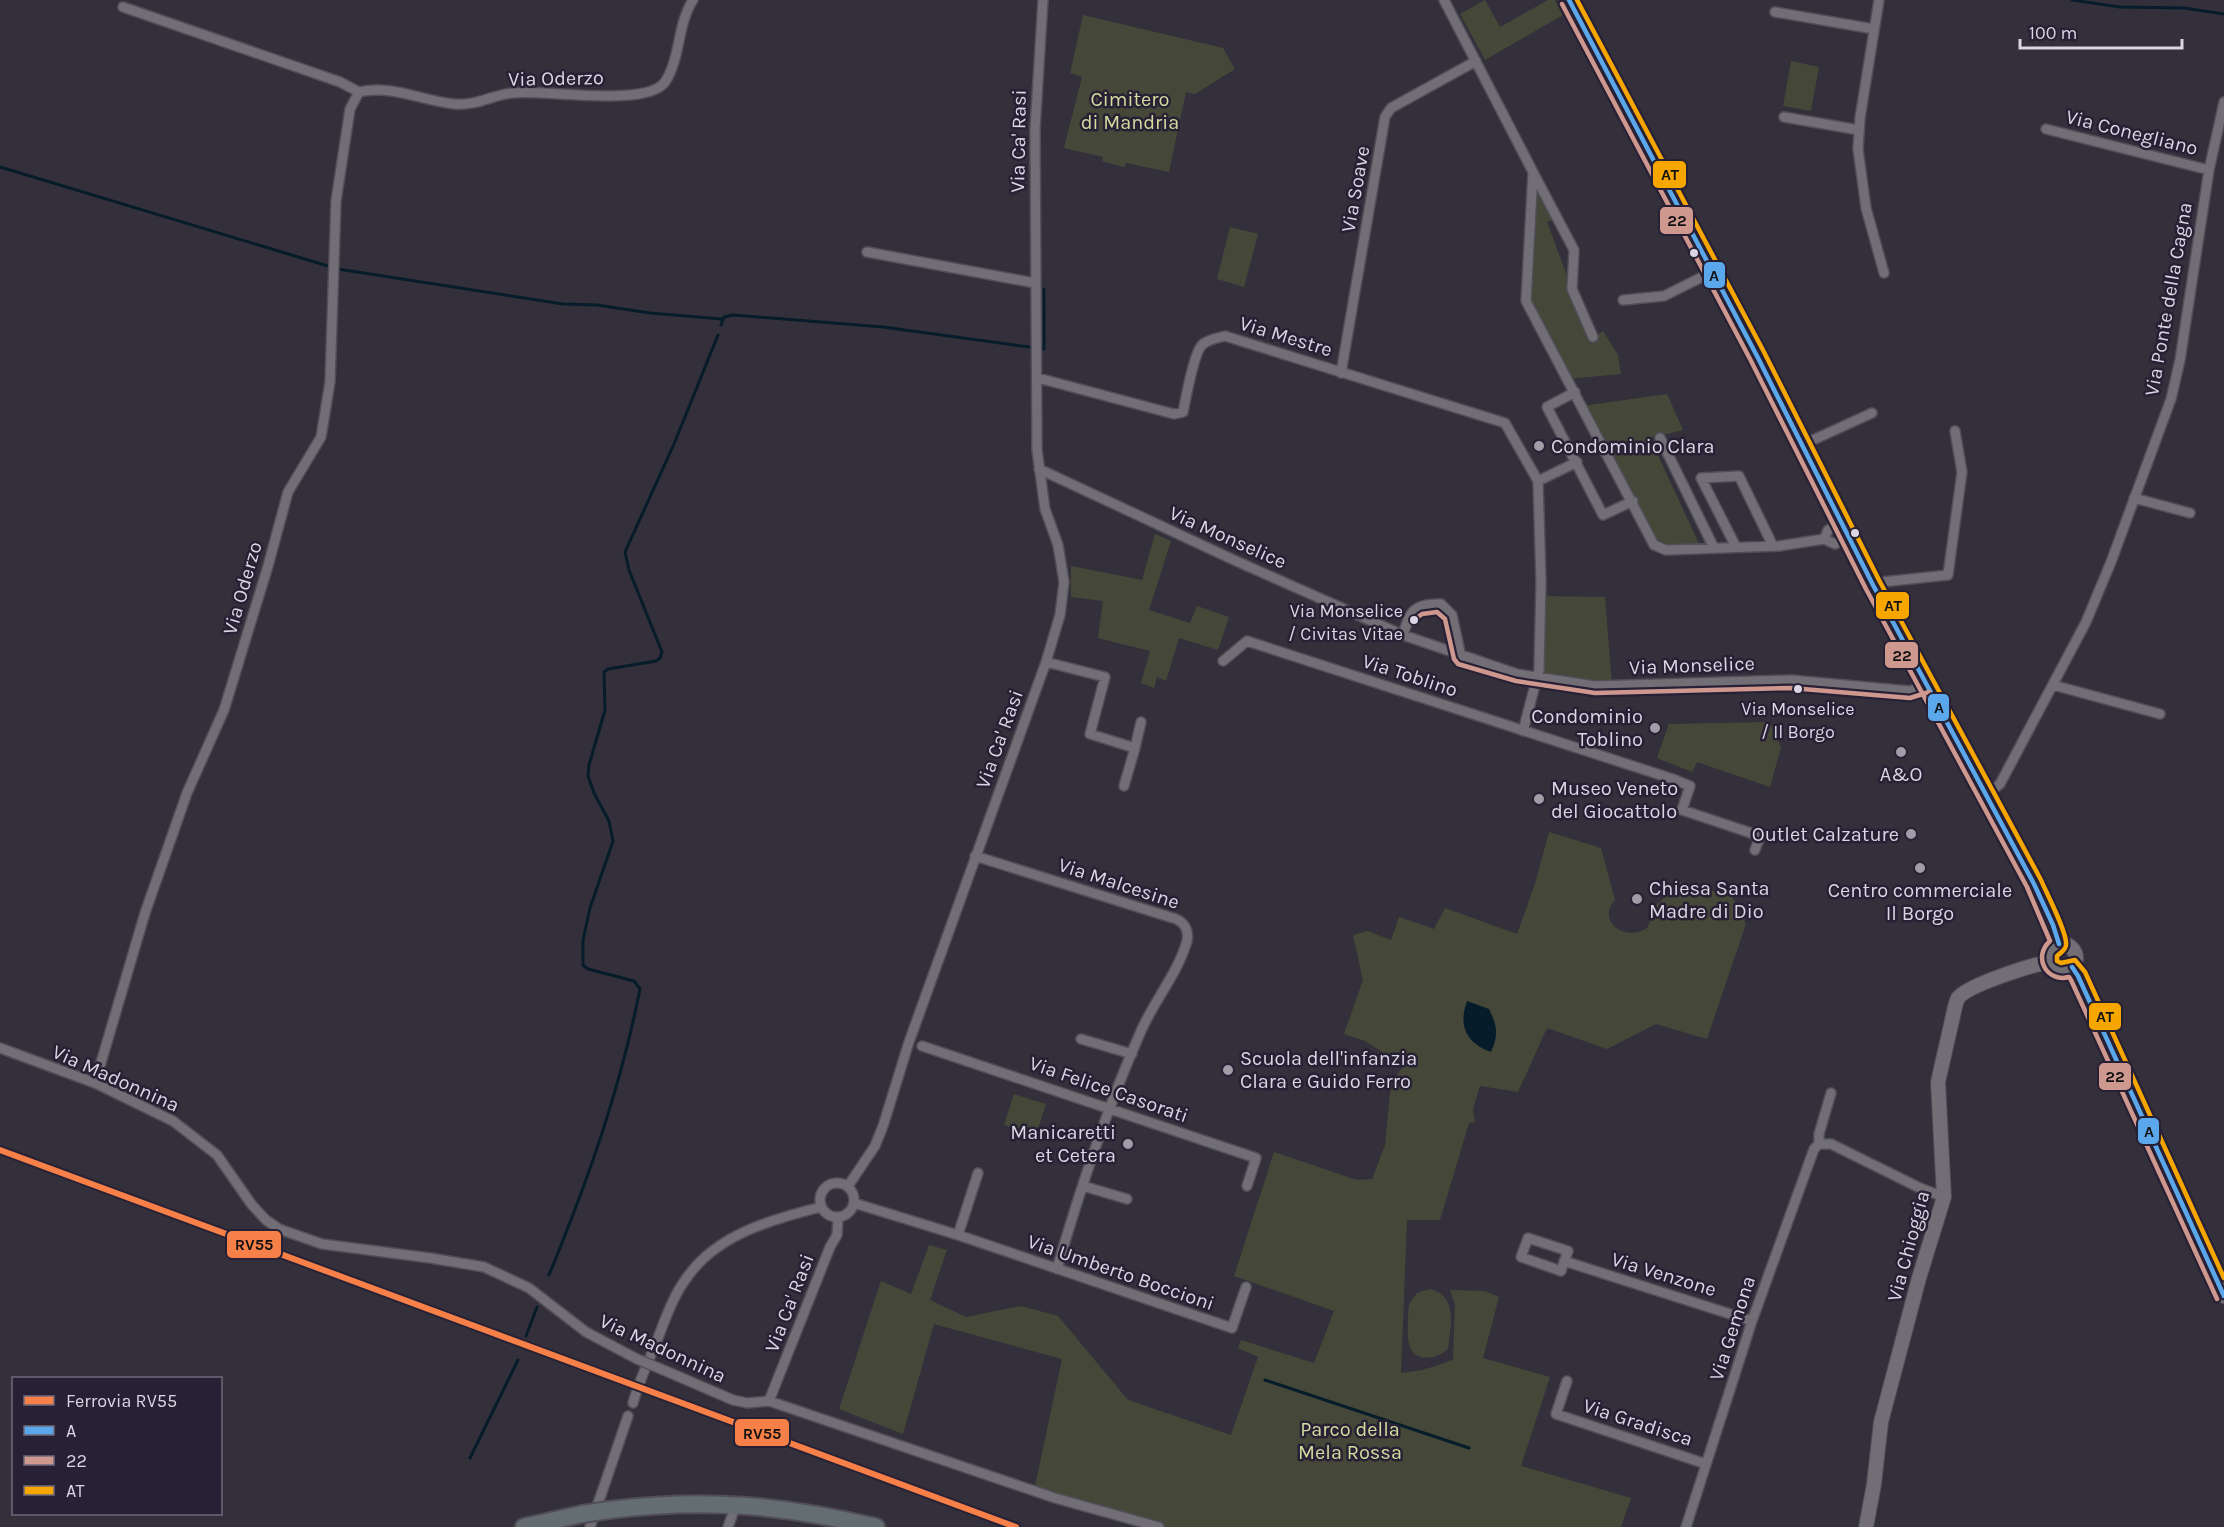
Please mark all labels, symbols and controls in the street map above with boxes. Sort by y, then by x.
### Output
scale bar [2020,12,2182,50]
text: 100 m [2029,22,2077,44]
street label: Via Oderzo [508,66,604,91]
park label: Cimitero di Mandria [1081,88,1179,134]
street label: Via Ca' Rasi [1006,89,1031,193]
street label: Via Conegliano [2063,105,2200,160]
street label: Via Soave [1337,144,1374,234]
line badge: AT [1652,160,1687,189]
text: AT [1661,165,1679,184]
street label: Via Ponte della Cagna [2140,200,2197,398]
line badge: 22 [1659,206,1694,235]
text: 22 [1667,211,1687,230]
unlabelled marker [1688,247,1700,259]
line badge: A [1703,261,1726,289]
text: A [1709,266,1719,285]
street label: Via Mestre [1237,311,1335,361]
place label: Condominio Clara [1551,435,1715,458]
marker: Condominio Clara [1532,439,1546,453]
street label: Via Monselice [1166,501,1290,574]
unlabelled marker [1849,527,1861,539]
street label: Via Oderzo [218,539,267,637]
line badge: AT [1875,591,1910,620]
text: AT [1884,596,1902,615]
place label: Via Monselice / Civitas Vitae [1288,600,1403,645]
marker: Via Monselice / Civitas Vitae [1408,614,1420,626]
line badge: 22 [1884,641,1919,669]
text: 22 [1892,646,1912,665]
street label: Via Toblino [1359,649,1460,702]
street label: Via Monselice [1629,652,1755,679]
marker: Via Monselice / Il Borgo [1792,683,1804,695]
street label: Via Ca' Rasi [971,687,1028,792]
line badge: A [1927,693,1950,722]
place label: Via Monselice / Il Borgo [1741,698,1855,743]
text: A [1934,698,1944,717]
place label: Condominio Toblino [1531,705,1643,751]
marker: Condominio Toblino [1648,721,1662,735]
marker: A&O [1894,745,1908,759]
place label: A&O [1880,763,1922,786]
place label: Museo Veneto del Giocattolo [1551,777,1678,823]
marker: Museo Veneto del Giocattolo [1532,792,1546,806]
place label: Outlet Calzature [1752,823,1899,846]
marker: Outlet Calzature [1904,827,1918,841]
street label: Via Malcesine [1055,853,1182,914]
marker: Centro commerciale Il Borgo [1913,861,1927,875]
place label: Chiesa Santa Madre di Dio [1649,877,1770,923]
place label: Centro commerciale Il Borgo [1828,879,2012,925]
marker: Chiesa Santa Madre di Dio [1630,892,1644,906]
line badge: AT [2088,1002,2122,1031]
text: AT [2096,1007,2114,1026]
street label: Via Madonnina [49,1040,183,1117]
place label: Scuola dell'infanzia Clara e Guido Ferro [1240,1047,1417,1093]
street label: Via Felice Casorati [1026,1051,1191,1127]
line badge: 22 [2098,1062,2132,1091]
marker: Scuola dell'infanzia Clara e Guido Ferro [1221,1063,1235,1077]
text: 22 [2105,1067,2125,1086]
line badge: A [2137,1117,2160,1145]
place label: Manicaretti et Cetera [1010,1121,1116,1167]
text: A [2144,1122,2154,1141]
marker: Manicaretti et Cetera [1121,1137,1135,1151]
street label: Via Chioggia [1883,1188,1934,1304]
line badge: RV55 [226,1230,282,1259]
street label: Via Umberto Boccioni [1024,1230,1217,1315]
text: RV55 [235,1235,273,1254]
street label: Via Venzone [1609,1248,1719,1301]
street label: Via Ca' Rasi [760,1251,819,1356]
street label: Via Gemona [1705,1273,1760,1383]
street label: Via Madonnina [596,1309,730,1388]
legend [12,1377,222,1515]
text: Ferrovia RV55 [66,1390,177,1412]
street label: Via Gradisca [1580,1394,1695,1451]
line badge: RV55 [734,1418,790,1447]
park label: Parco della Mela Rossa [1298,1418,1402,1464]
text: A [66,1420,76,1442]
text: RV55 [743,1424,781,1443]
text: 22 [66,1450,87,1472]
text: AT [66,1480,85,1502]

